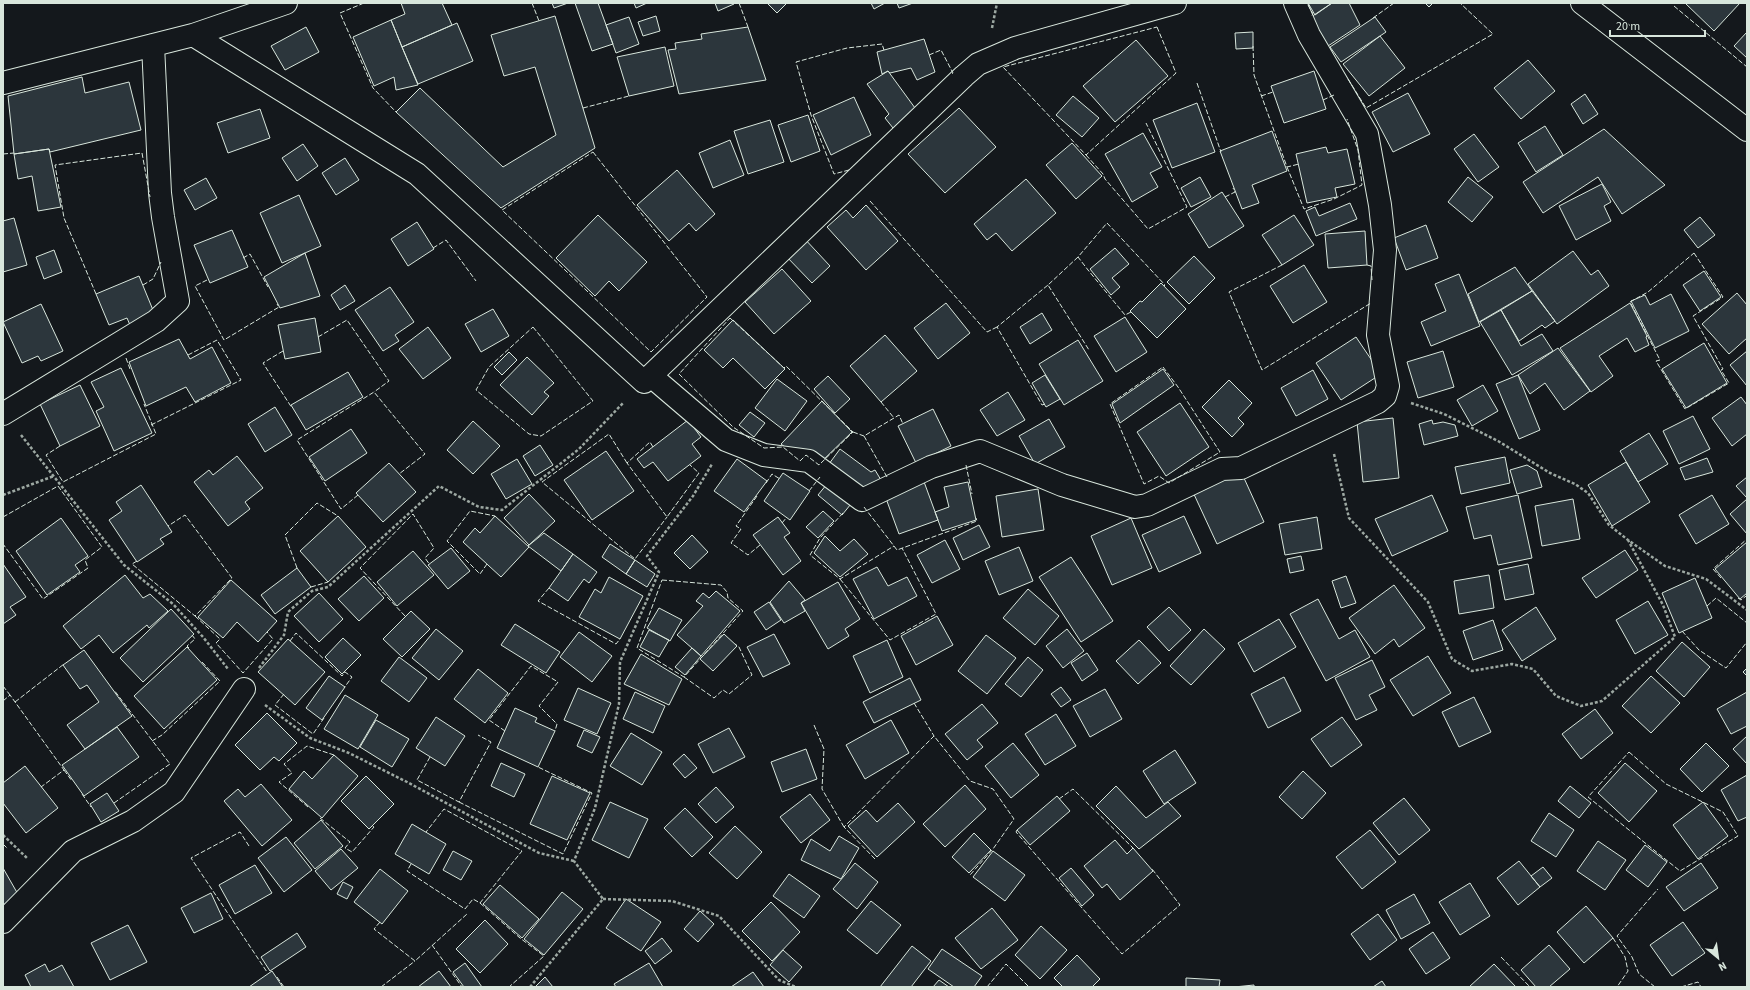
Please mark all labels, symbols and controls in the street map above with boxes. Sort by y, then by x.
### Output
scale bar [1610,12,1705,38]
text: 20 m [1616,18,1640,35]
north arrow [1698,938,1738,978]
text: N [1716,958,1729,975]

